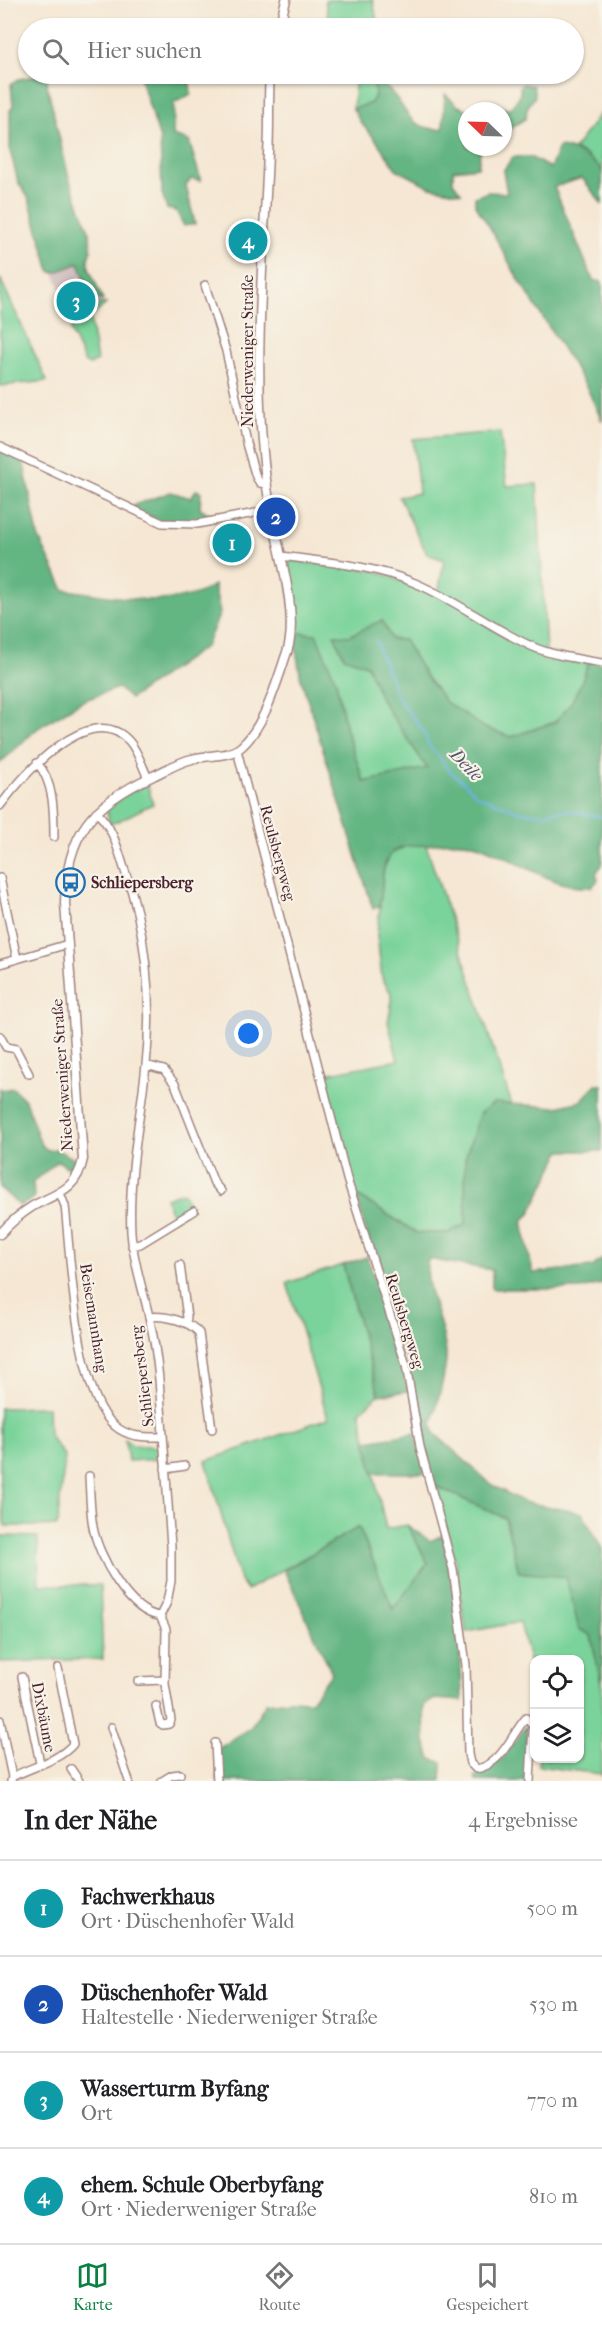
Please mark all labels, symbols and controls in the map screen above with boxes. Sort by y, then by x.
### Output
search box [18,18,584,84]
icon: search [39,35,72,68]
text: Hier suchen [87,38,202,64]
north arrow [458,102,512,156]
pin: 4 [228,218,268,264]
street label: Niederweniger Straße [238,274,257,428]
pin: 3 [56,278,96,324]
pin: 2 [256,494,296,540]
pin: 1 [212,520,252,566]
water label: Deile [445,744,487,786]
street label: Reulsbergweg [256,803,300,904]
bus stop icon: Schliepersberg [54,866,86,898]
place label: Schliepersberg [91,873,194,893]
street label: Niederweniger Straße [47,998,77,1152]
your location [234,1019,263,1048]
street label: Beisemannhang [76,1262,112,1374]
street label: Reulsbergweg [381,1271,429,1371]
street label: Schliepersberg [126,1324,158,1428]
map controls [530,1655,584,1763]
button: locate [530,1655,584,1709]
street label: Dixbäume [28,1680,60,1754]
button: layers [530,1709,584,1763]
text: In der Nähe [24,1805,157,1836]
text: 4 Ergebnisse [468,1809,578,1832]
text: Fachwerkhaus [81,1884,215,1910]
text: 1 [40,1897,47,1920]
text: 500 m [526,1897,578,1920]
text: Ort · Düschenhofer Wald [81,1910,294,1933]
text: Düschenhofer Wald [81,1980,267,2006]
text: 2 [38,1993,49,2016]
text: 530 m [529,1993,578,2016]
text: Haltestelle · Niederweniger Straße [81,2006,378,2029]
text: Wasserturm Byfang [81,2076,269,2102]
text: 3 [39,2089,48,2112]
text: 770 m [527,2089,578,2112]
text: Ort [81,2102,113,2125]
text: ehem. Schule Oberbyfang [81,2172,323,2198]
text: 4 [38,2185,49,2208]
text: 810 m [529,2185,578,2208]
text: Ort · Niederweniger Straße [81,2198,317,2221]
tab: Karte [73,2259,113,2314]
tab: Route [258,2259,300,2314]
tab: Gespeichert [446,2259,529,2314]

